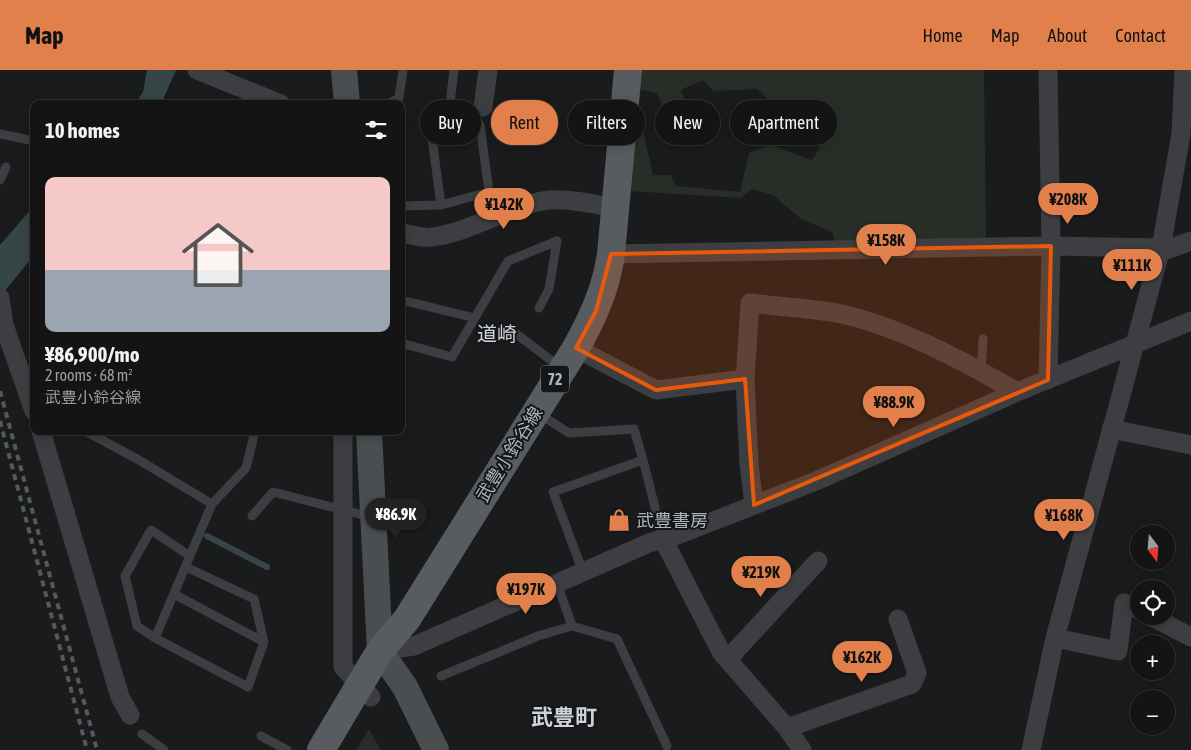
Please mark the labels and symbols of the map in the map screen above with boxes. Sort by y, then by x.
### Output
pin: ¥208K [1033,182,1103,225]
pin: ¥142K [469,188,539,230]
pin: ¥158K [851,224,921,266]
pin: ¥111K [1097,248,1167,291]
district label: 道崎 [477,322,517,345]
road number: 72 [541,366,569,392]
pin: ¥88.9K [853,386,935,428]
street label: 武豊小鈴谷線 [471,403,547,505]
pin: ¥86.9K [355,498,437,540]
pin: ¥168K [1029,498,1099,541]
shop icon: 武豊書房 [606,507,632,533]
place label: 武豊書房 [636,510,708,531]
north arrow [1130,525,1175,570]
pin: ¥219K [726,556,796,598]
pin: ¥197K [491,572,561,615]
pin: ¥162K [827,640,897,683]
district label: 武豊町 [531,704,597,730]

